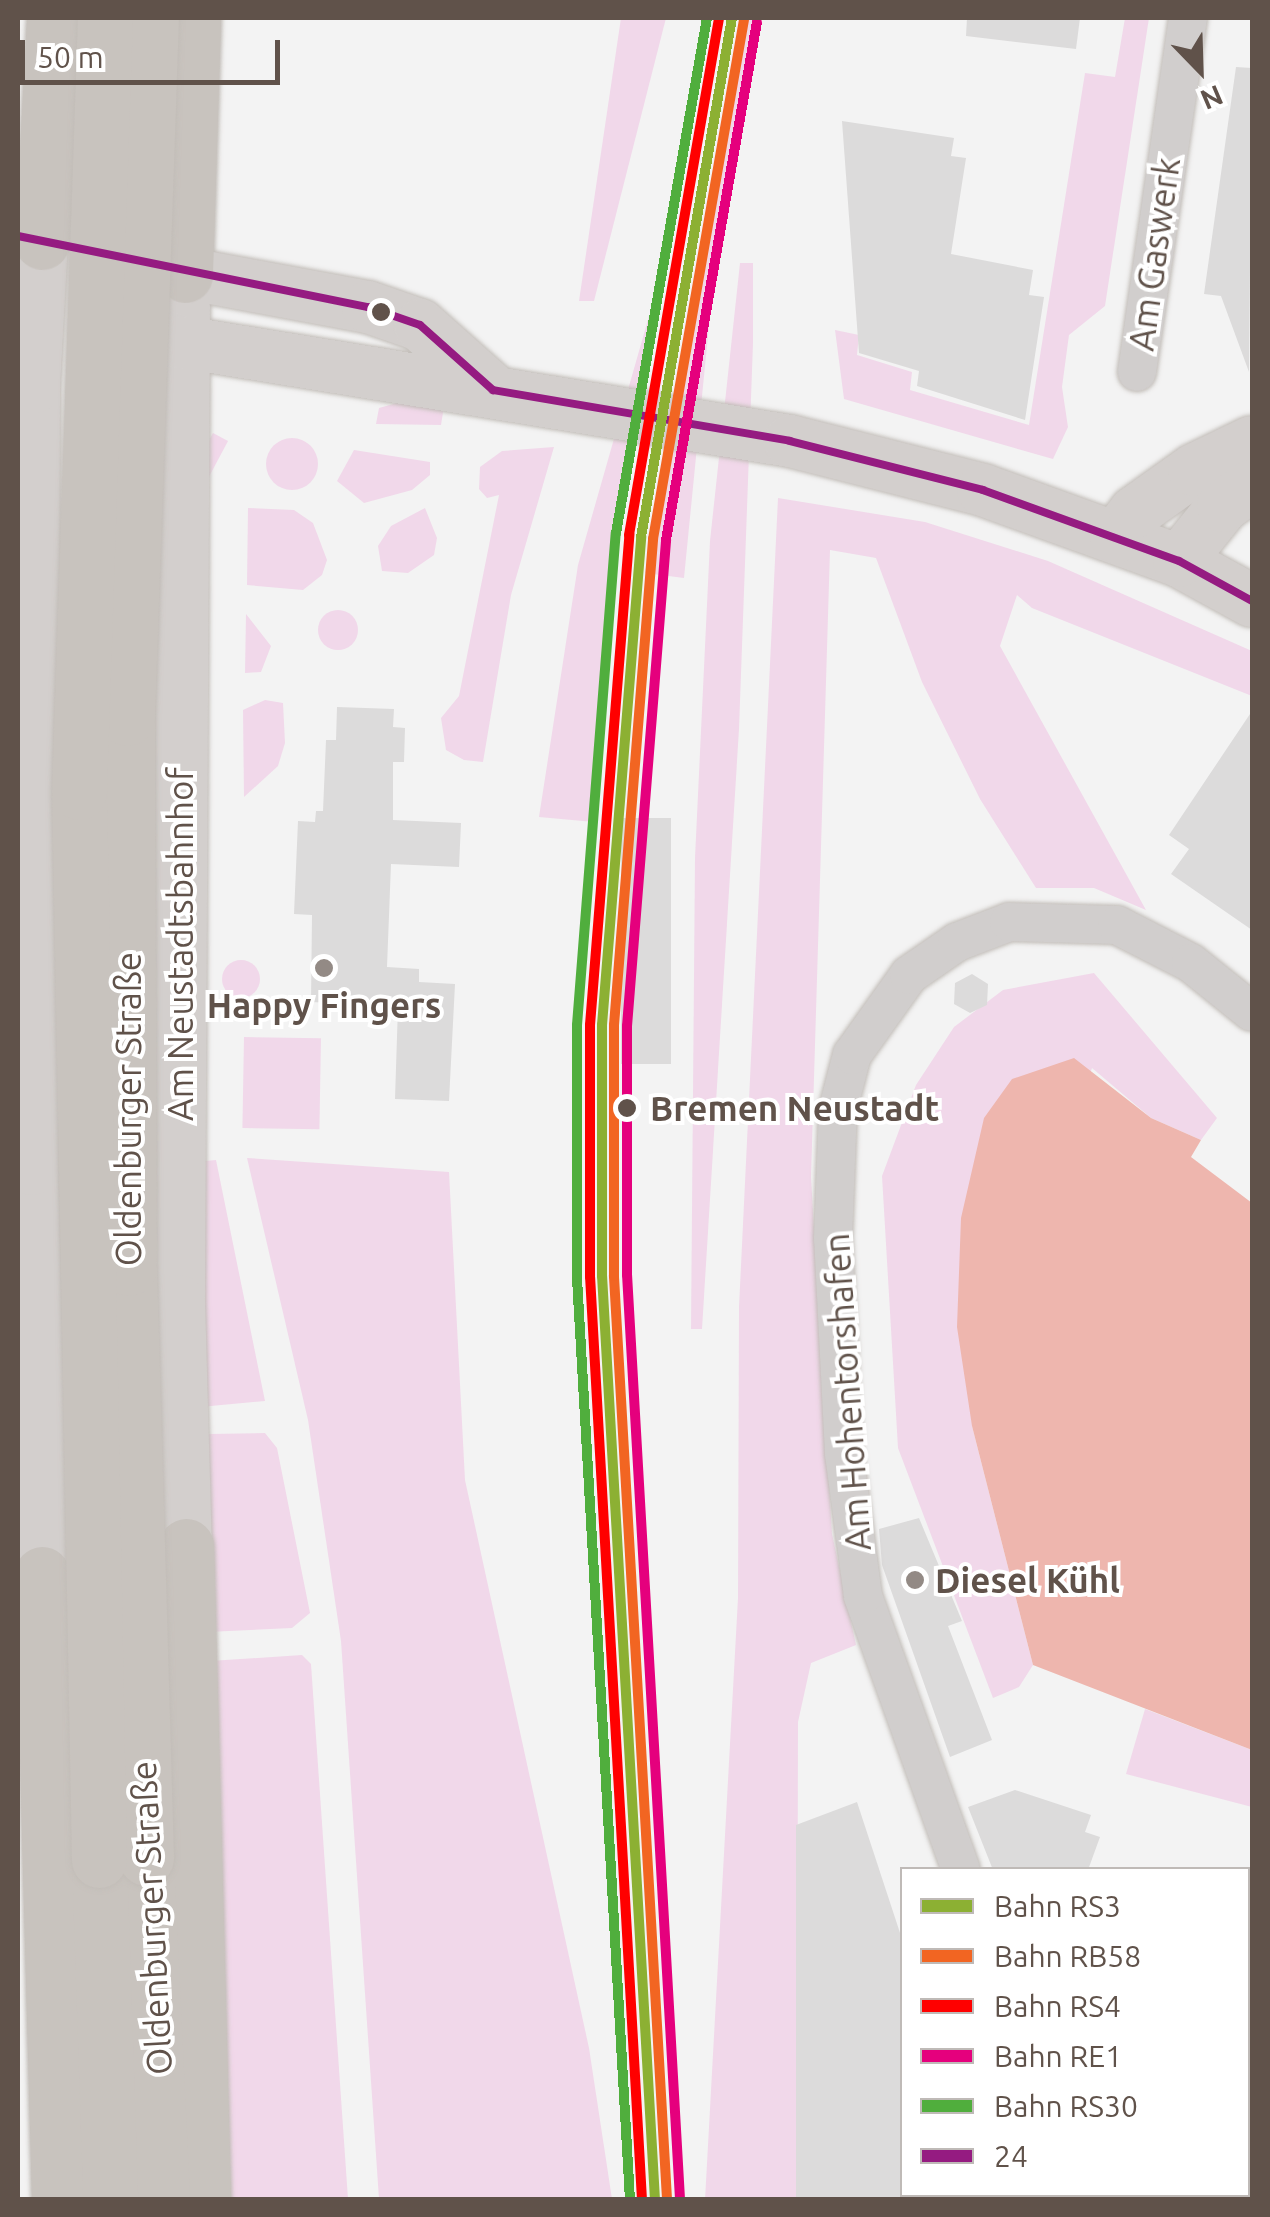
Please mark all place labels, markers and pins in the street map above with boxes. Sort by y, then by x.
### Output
unlabelled marker [371,302,391,322]
marker: Happy Fingers [313,957,335,979]
place label: Happy Fingers [207,984,441,1026]
place label: Bremen Neustadt [650,1087,939,1129]
marker: Bremen Neustadt [614,1095,640,1121]
place label: Diesel Kühl [935,1559,1120,1601]
marker: Diesel Kühl [904,1569,926,1591]

